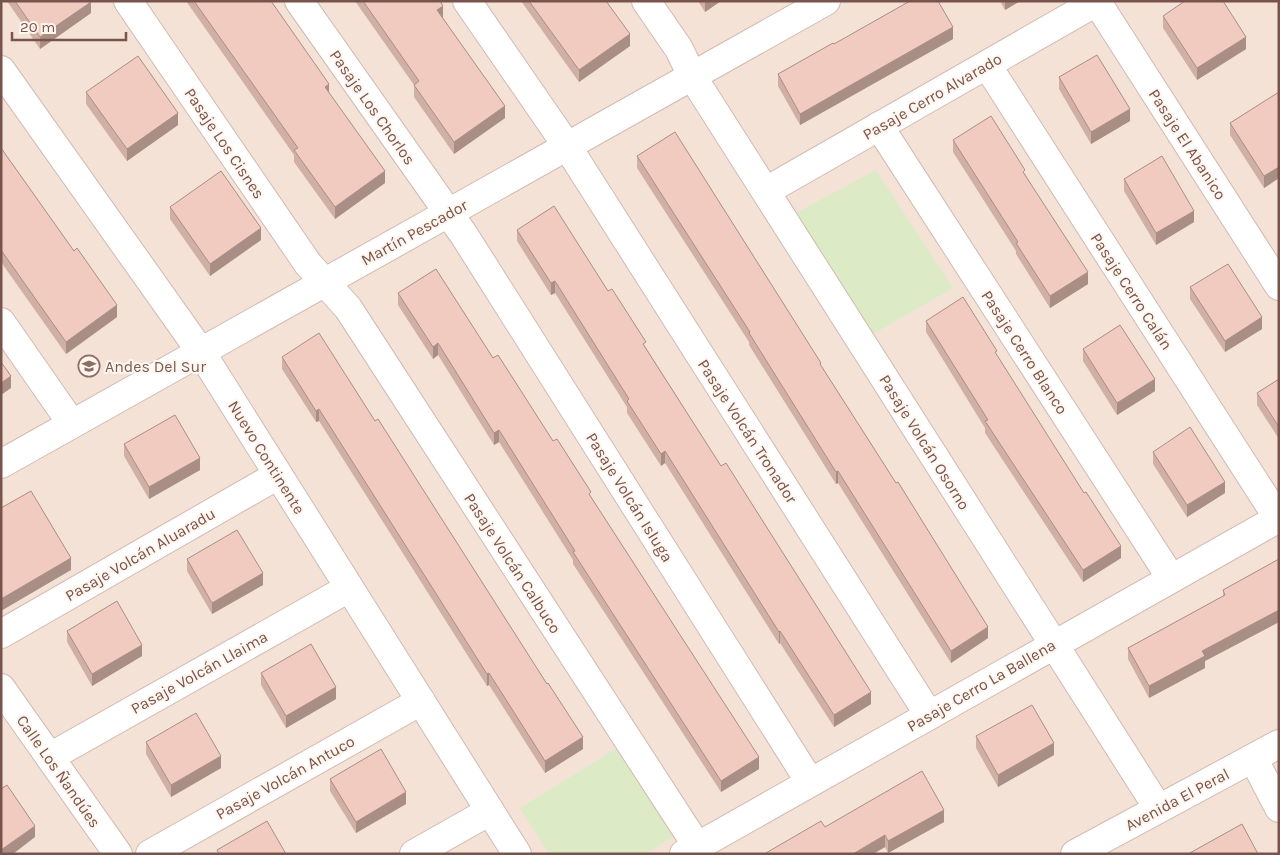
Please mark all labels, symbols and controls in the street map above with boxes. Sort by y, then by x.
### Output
scale bar [12,10,126,42]
text: 20 m [20,18,55,36]
street label: Pasaje Los Chorlos [326,46,419,168]
street label: Pasaje Cerro Alvarado [859,49,1005,144]
street label: Pasaje Los Cisnes [180,84,269,202]
street label: Pasaje El Abanico [1145,85,1230,203]
street label: Martín Pescador [358,195,471,270]
street label: Pasaje Cerro Calán [1087,229,1176,353]
street label: Pasaje Cerro Blanco [977,287,1072,418]
school or university icon: Andes Del Sur [77,354,101,378]
street label: Pasaje Volcán Tronador [694,356,801,507]
place label: Andes Del Sur [105,357,206,376]
street label: Pasaje Volcán Osorno [875,371,974,513]
street label: Nuevo Continente [224,397,309,518]
street label: Pasaje Volcán Isluga [582,429,677,565]
street label: Pasaje Volcán Calbuco [460,490,565,637]
street label: Pasaje Volcán Aluaradu [62,504,219,605]
street label: Pasaje Volcán Llaima [128,627,271,718]
street label: Pasaje Cerro La Ballena [904,635,1059,736]
street label: Calle Los Ñandúes [13,711,105,831]
street label: Pasaje Volcán Antuco [213,731,358,823]
street label: Avenida El Peral [1122,764,1232,835]

